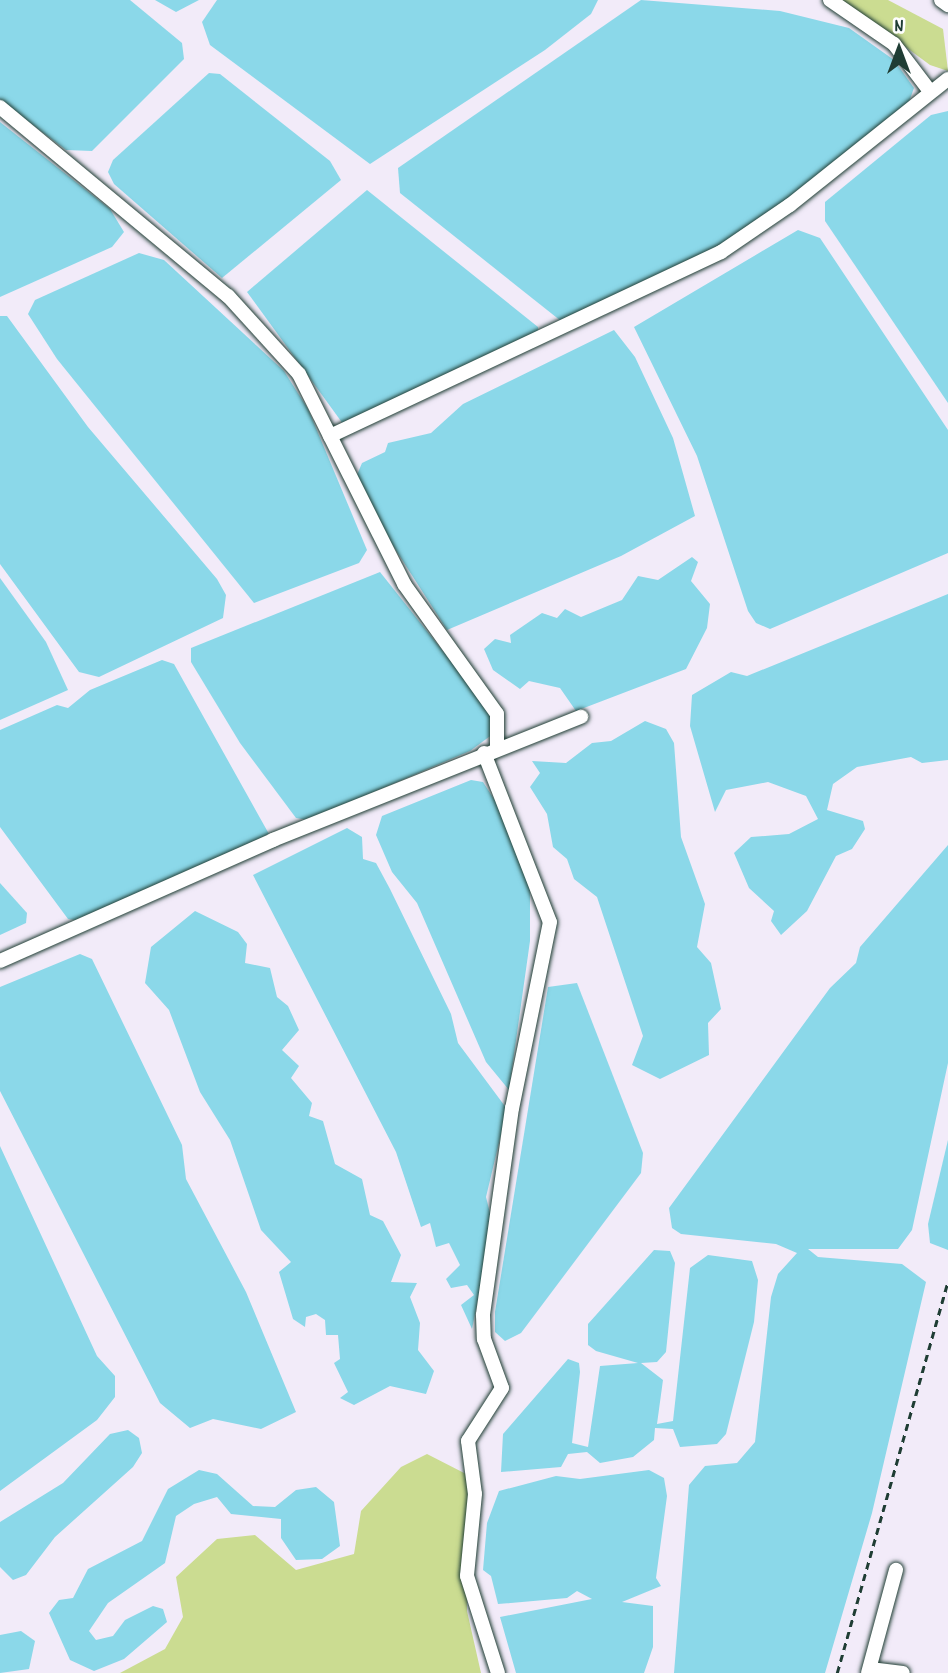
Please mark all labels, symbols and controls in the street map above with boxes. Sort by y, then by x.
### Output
north arrow [864,14,934,84]
text: N [894,14,904,41]

